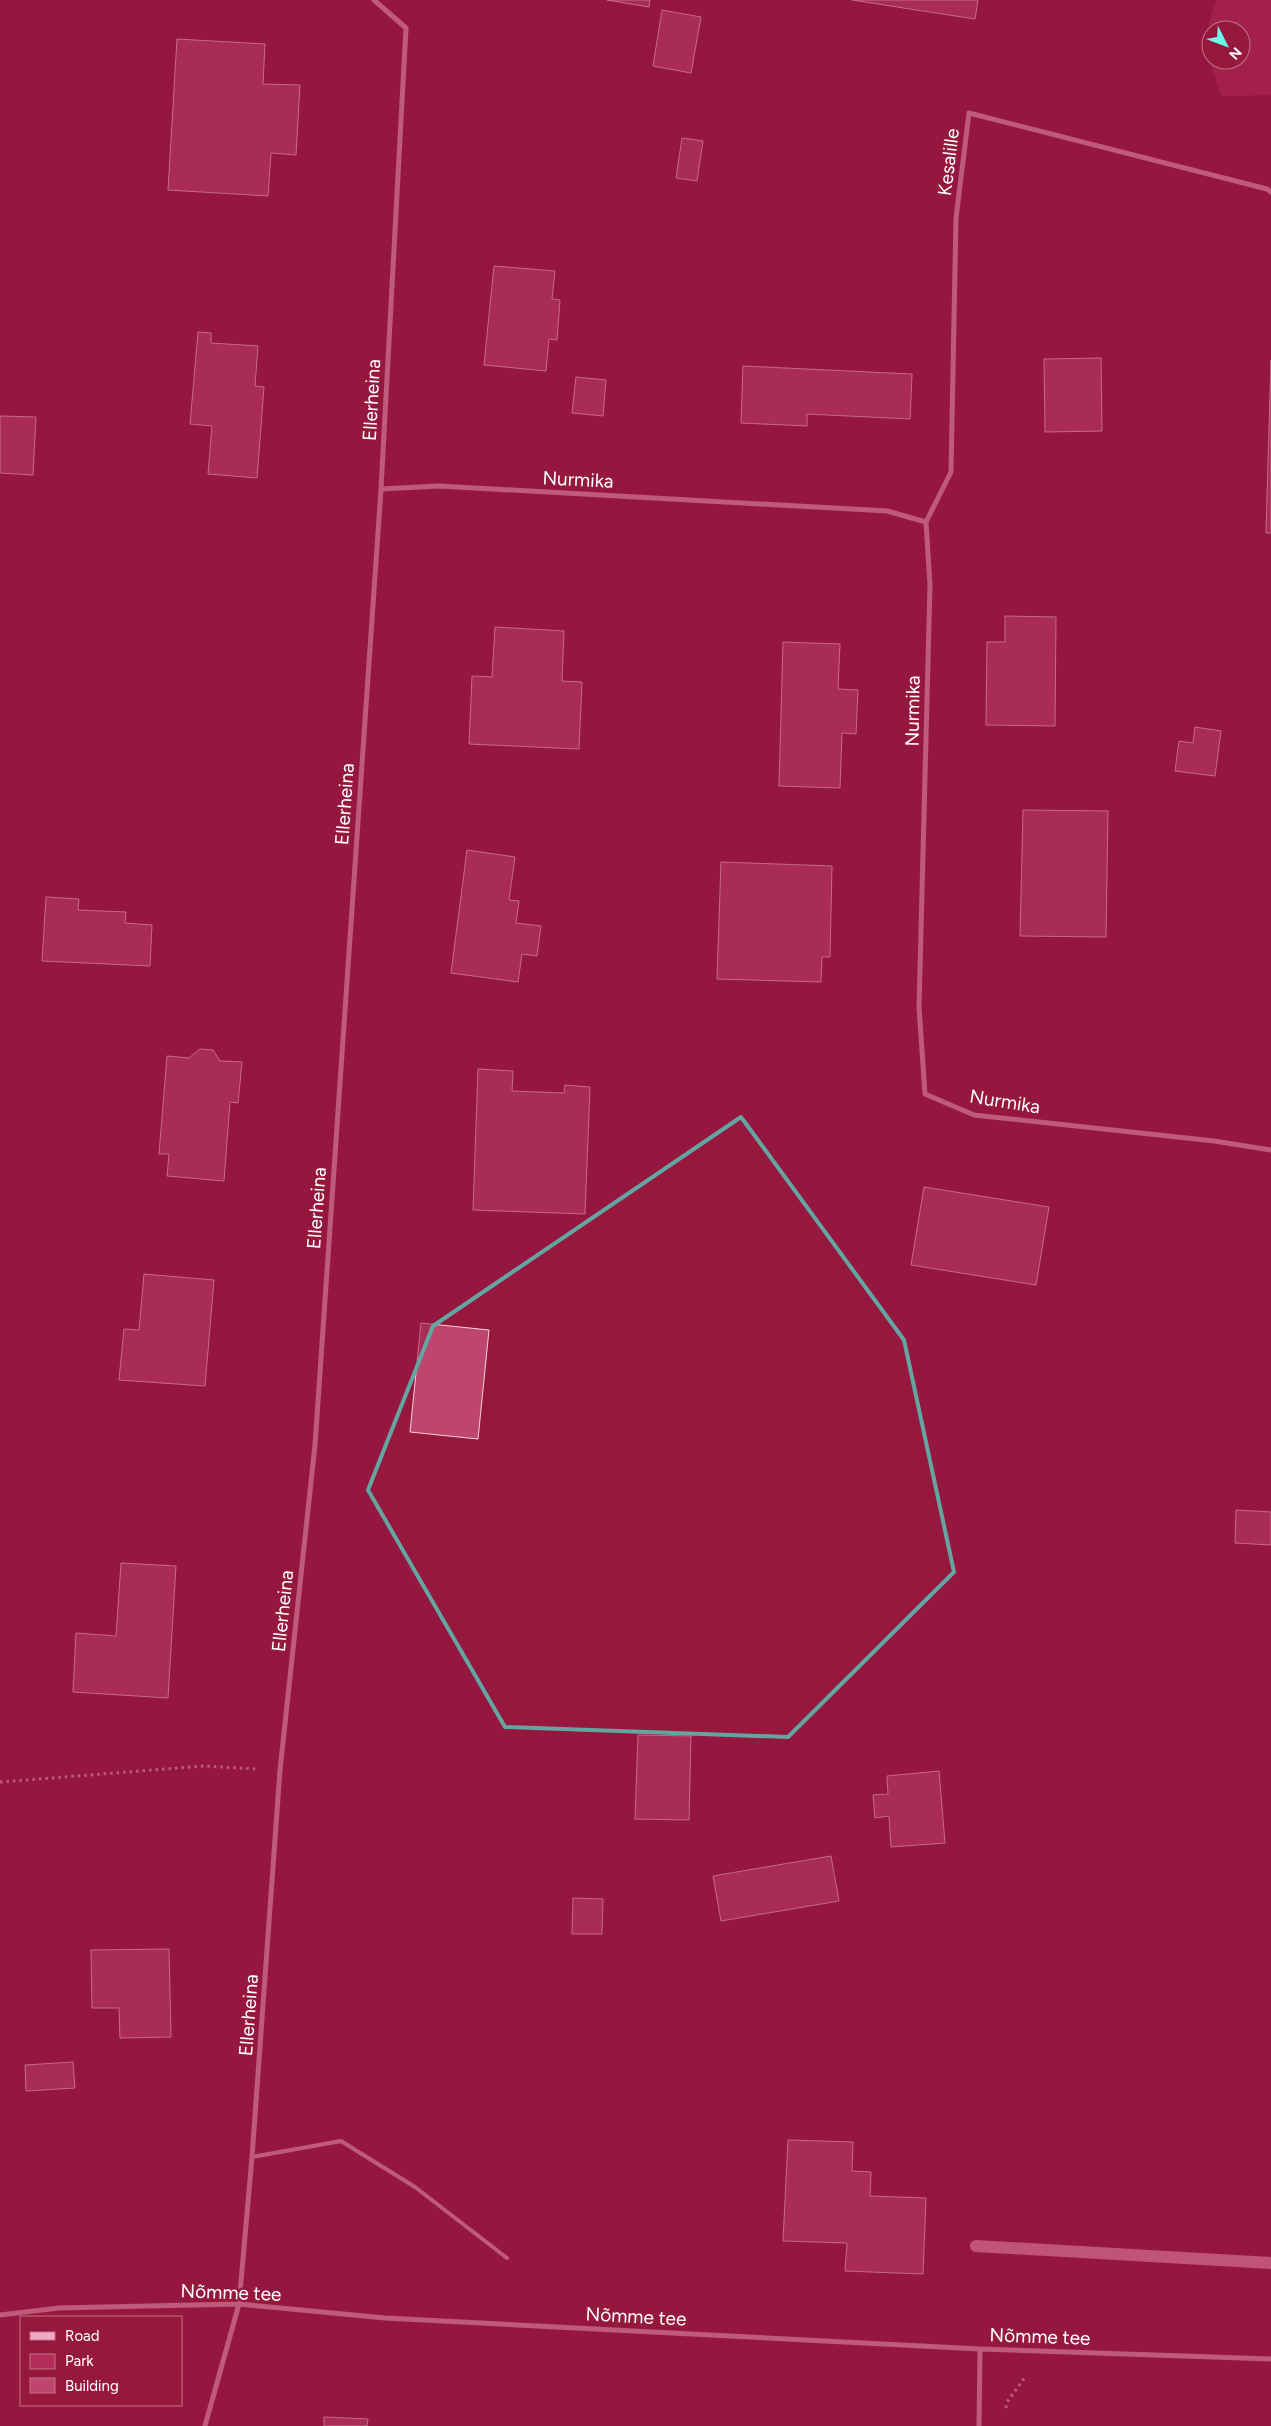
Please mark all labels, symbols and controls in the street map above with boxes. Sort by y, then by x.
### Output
north arrow [1201,20,1251,70]
text: N [1225,44,1245,63]
street label: Kesalille [933,127,964,197]
street label: Ellerheina [358,358,385,442]
street label: Nurmika [542,466,614,493]
street label: Nurmika [900,675,925,747]
street label: Ellerheina [330,762,359,846]
street label: Nurmika [968,1085,1042,1118]
street label: Ellerheina [302,1166,331,1250]
street label: Ellerheina [267,1569,298,1653]
street label: Ellerheina [234,1973,263,2057]
street label: Nõmme tee [180,2279,282,2306]
street label: Nõmme tee [585,2302,687,2331]
legend [20,2316,182,2406]
street label: Nõmme tee [989,2323,1091,2350]
text: Road [65,2327,100,2345]
text: Park [65,2352,94,2370]
text: Building [65,2377,119,2395]

